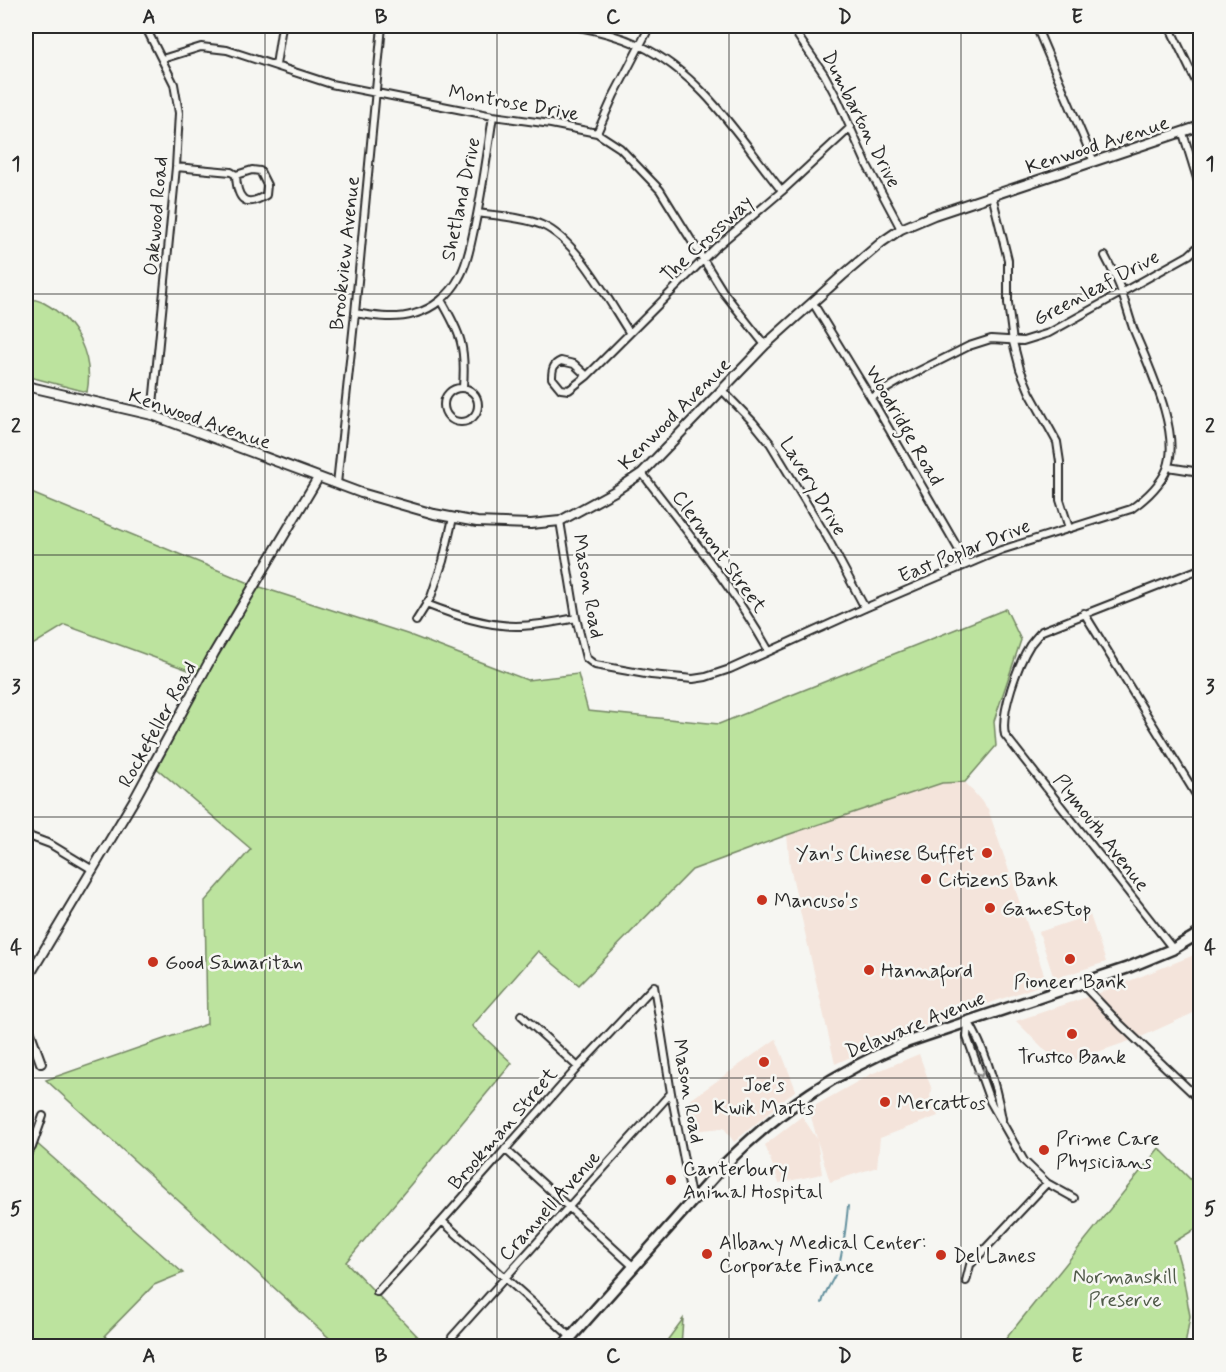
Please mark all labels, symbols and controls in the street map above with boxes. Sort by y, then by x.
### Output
text: A [142,4,156,31]
text: B [375,4,388,31]
text: C [606,4,621,31]
text: D [838,4,852,31]
text: E [1071,4,1083,31]
street label: Dumbarton Drive [815,47,907,193]
street label: Montrose Drive [446,79,581,128]
street label: Kenwood Avenue [1022,109,1173,181]
street label: Shetland Drive [435,135,488,264]
text: 1 [12,151,20,178]
text: 1 [1206,151,1214,178]
street label: Oakwood Road [138,155,175,277]
street label: Brookview Avenue [324,175,367,332]
street label: The Crossway [655,189,759,289]
street label: Greenleaf Drive [1029,244,1165,333]
street label: Kenwood Avenue [613,352,737,476]
street label: Woodridge Road [856,360,949,492]
street label: Kenwood Avenue [125,382,275,457]
text: 2 [11,413,21,440]
text: 2 [1205,413,1215,440]
street label: Lavery Drive [773,432,853,541]
street label: Clermont Street [665,485,773,619]
street label: East Poplar Drive [895,513,1035,590]
street label: Mason Road [565,532,610,641]
street label: Rockefeller Road [112,657,204,793]
text: 3 [11,674,21,701]
text: 3 [1205,674,1215,701]
street label: Plymouth Avenue [1046,768,1155,897]
place label: Yan's Chinese Buffet [796,841,975,868]
marker: Yan's Chinese Buffet [980,846,994,860]
place label: Citizens Bank [938,867,1058,894]
marker: Citizens Bank [919,872,933,886]
place label: Mancuso's [774,888,858,915]
marker: Mancuso's [755,893,769,907]
place label: GameStop [1002,896,1091,923]
marker: GameStop [983,901,997,915]
text: 4 [10,935,22,962]
text: 4 [1204,935,1216,962]
place label: Good Samaritan [165,950,303,977]
marker: Pioneer Bank [1063,952,1077,966]
marker: Good Samaritan [146,955,160,969]
place label: Hannaford [881,958,973,987]
marker: Hannaford [862,963,876,977]
place label: Pioneer Bank [1014,969,1126,996]
street label: Delaware Avenue [842,985,989,1066]
marker: Trustco Bank [1065,1027,1079,1041]
street label: Mason Road [665,1037,710,1146]
place label: Trustco Bank [1018,1044,1126,1071]
marker: Joe's Kwik Marts [757,1055,771,1069]
street label: Brookman Street [442,1062,564,1196]
one-way arrow [973,1067,985,1078]
place label: Joe's Kwik Marts [714,1072,814,1122]
place label: Mercattos [897,1090,986,1117]
marker: Mercattos [878,1095,892,1109]
place label: Prime Care Physicians [1056,1126,1160,1176]
marker: Prime Care Physicians [1037,1143,1051,1157]
street label: Crannell Avenue [493,1145,607,1267]
place label: Canterbury Animal Hospital [683,1156,823,1206]
marker: Canterbury Animal Hospital [664,1173,678,1187]
text: 5 [10,1196,22,1223]
text: 5 [1204,1196,1216,1223]
place label: Albany Medical Center: Corporate Finance [719,1230,927,1280]
place label: Del Lanes [953,1243,1036,1270]
marker: Albany Medical Center: Corporate Finance [700,1247,714,1261]
marker: Del Lanes [934,1248,948,1262]
park label: Normanskill Preserve [1073,1264,1177,1314]
text: A [142,1343,156,1370]
text: B [375,1343,388,1370]
text: C [606,1343,621,1370]
text: D [838,1343,852,1370]
text: E [1071,1343,1083,1370]

